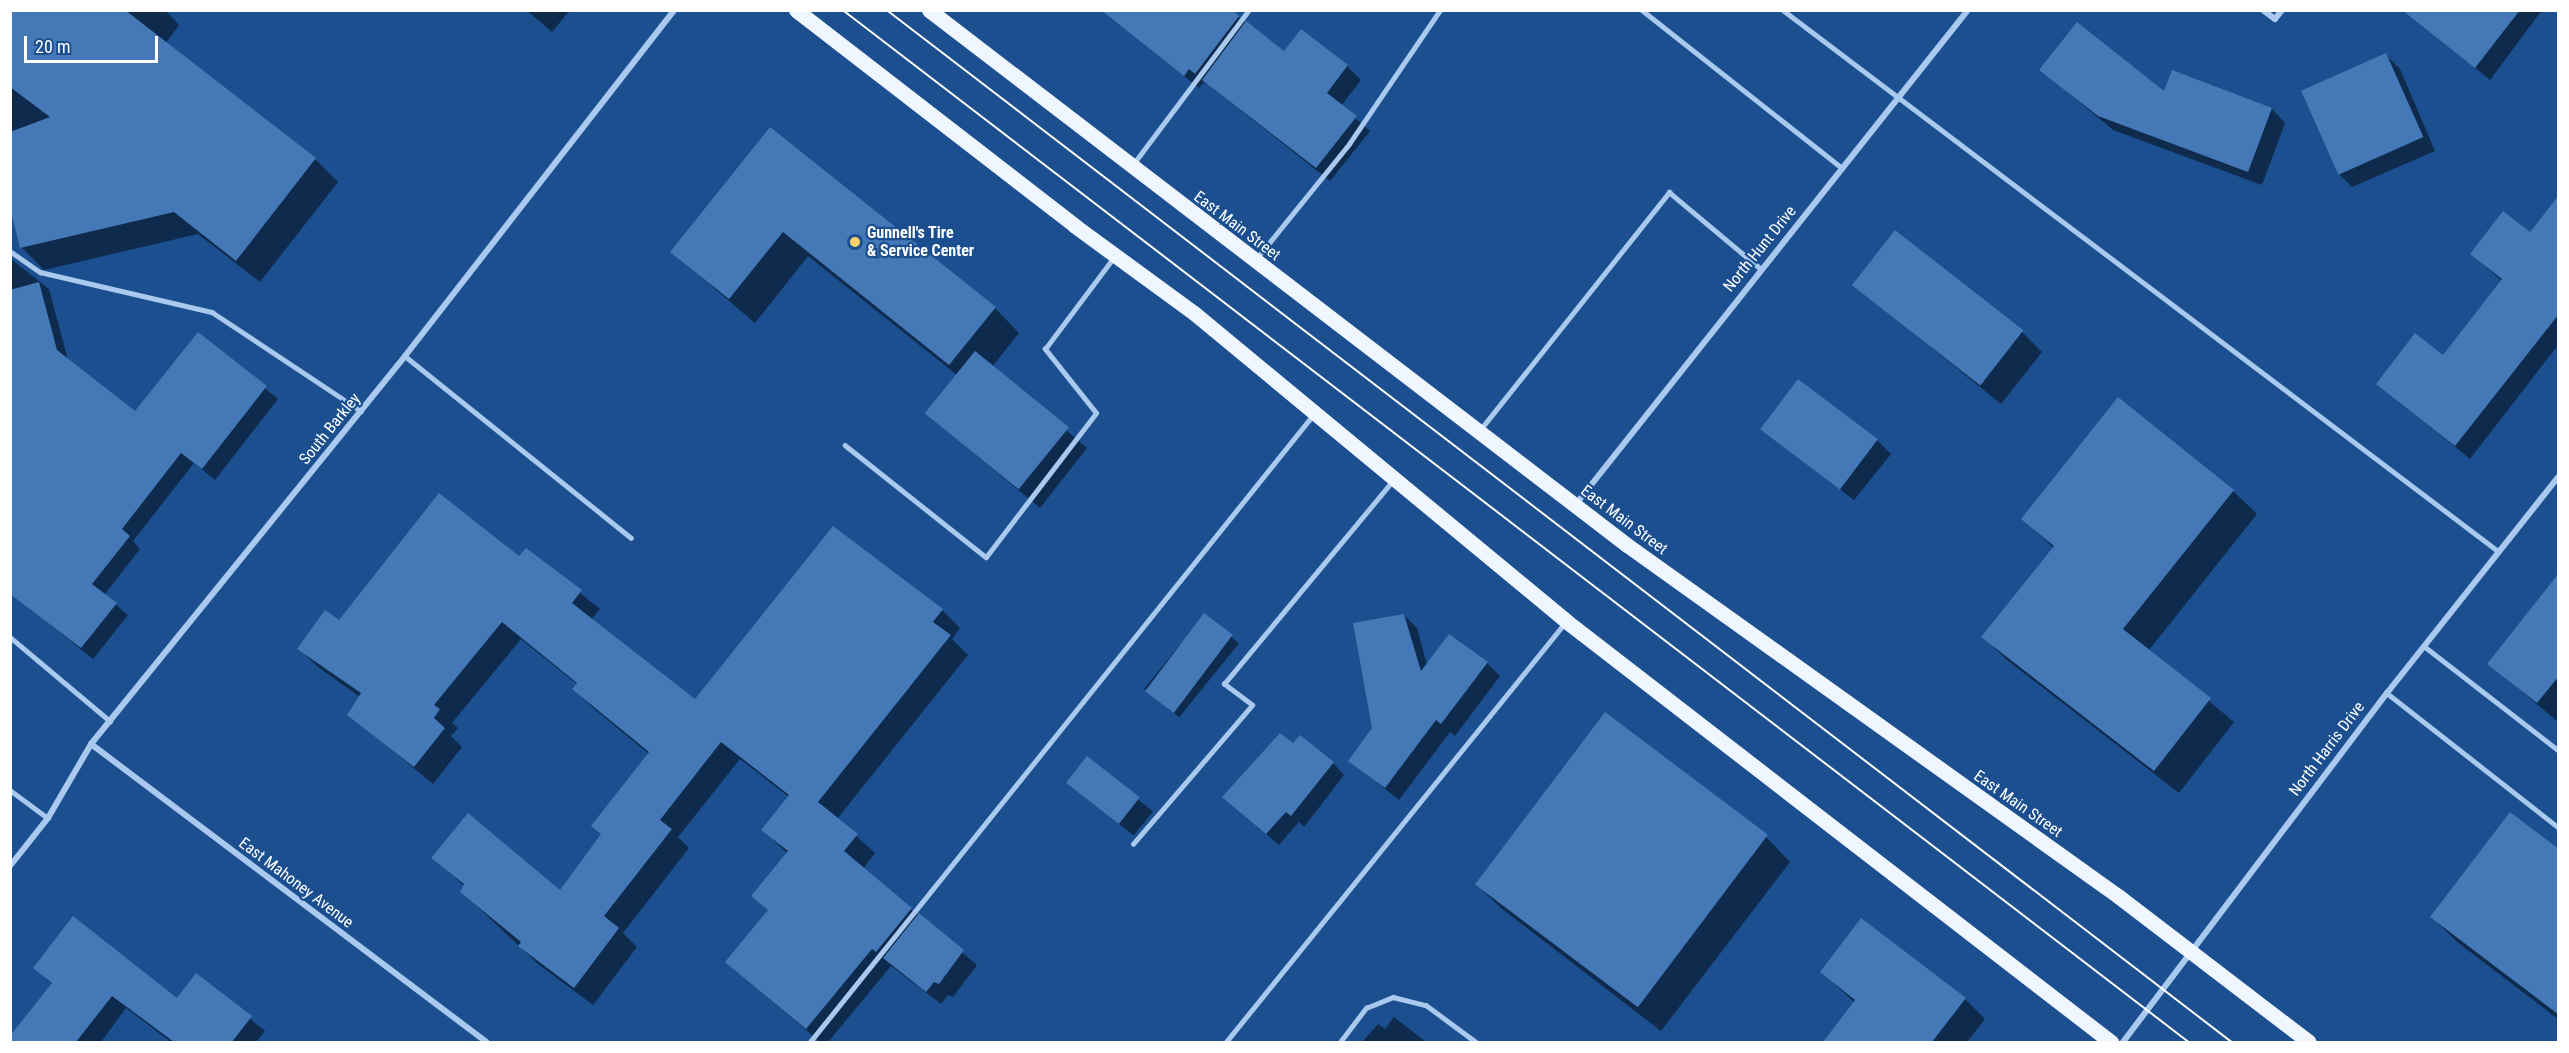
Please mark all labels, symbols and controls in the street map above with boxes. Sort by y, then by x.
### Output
scale bar [27,24,160,62]
text: 20 m [35,36,70,57]
street label: East Main Street [1190,187,1284,265]
street label: North Hunt Drive [1719,202,1801,296]
place label: Gunnell's Tire & Service Center [867,223,974,261]
marker: Gunnell's Tire & Service Center [848,235,862,249]
street label: South Barkley [295,389,365,469]
street label: East Main Street [1577,481,1671,559]
street label: North Harris Drive [2285,698,2369,800]
street label: East Main Street [1970,766,2066,842]
street label: East Mahoney Avenue [235,834,357,932]

